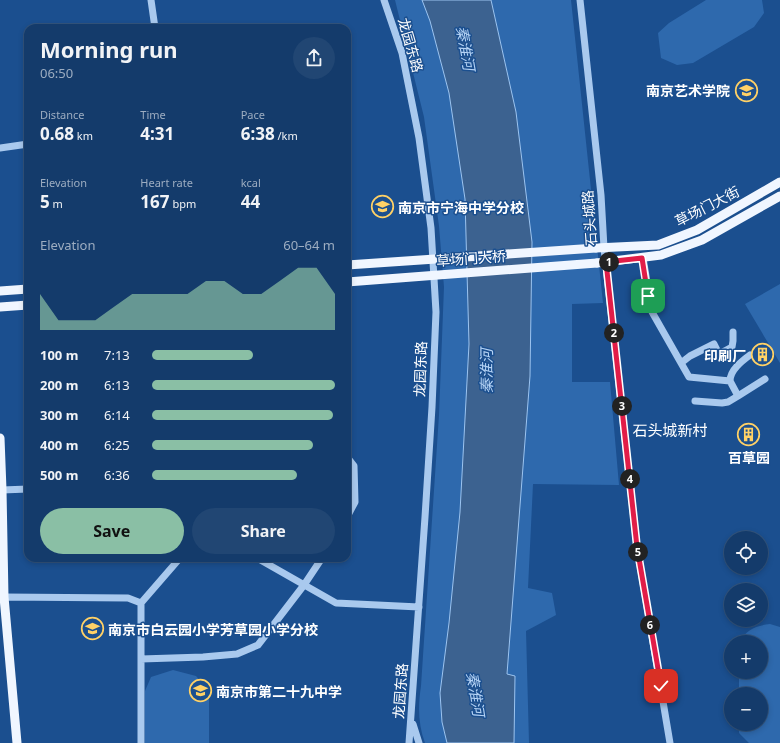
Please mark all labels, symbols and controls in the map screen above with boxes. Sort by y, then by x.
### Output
street label: 龙园东路 [394,15,428,75]
water label: 秦淮河 [452,24,480,75]
text: Morning run [40,34,178,64]
button: share [293,37,335,79]
text: 06:50 [40,64,73,82]
school or university icon: 南京艺术学院 [733,77,759,103]
place label: 南京艺术学院 [646,81,730,100]
text: Distance [40,107,85,122]
text: Time [140,107,166,122]
text: Pace [241,107,265,122]
text: 0.68 [40,122,74,145]
text: 4:31 [140,122,174,145]
text: 6:38 [241,122,275,145]
text: km [74,128,93,143]
text: /km [275,128,298,143]
text: Elevation [40,175,87,190]
text: Heart rate [140,175,193,190]
text: kcal [241,175,261,190]
street label: 草场门大街 [672,182,742,230]
street label: 石头城路 [578,189,600,247]
text: 5 [40,190,50,213]
text: 167 [140,190,170,213]
text: 44 [241,190,260,213]
school or university icon: 南京市宁海中学分校 [370,194,396,220]
text: m [50,196,63,211]
text: bpm [170,196,196,211]
place label: 南京市宁海中学分校 [398,198,524,217]
text: Elevation [40,236,96,254]
text: 60–64 m [283,236,335,254]
street label: 草场门大桥 [435,246,507,270]
pin: 1 [599,252,619,272]
text: 1 [606,254,612,269]
pin [631,279,665,313]
icon: arrive [637,285,659,307]
pin: 2 [604,323,624,343]
text: 2 [611,325,617,340]
street label: 龙园东路 [410,341,430,397]
building icon: 印刷厂 [749,342,775,368]
text: 100 m [40,346,78,364]
text: 7:13 [104,346,130,364]
water label: 秦淮河 [476,346,496,394]
place label: 印刷厂 [704,346,746,365]
text: 200 m [40,376,78,394]
text: 6:13 [104,376,130,394]
pin: 3 [612,396,632,416]
text: 3 [619,398,625,413]
text: 300 m [40,406,78,424]
text: 6:14 [104,406,130,424]
district label: 石头城新村 [632,420,708,440]
building icon: 百草园 [736,422,762,448]
text: 400 m [40,436,78,454]
text: 6:25 [104,436,130,454]
place label: 百草园 [728,448,770,467]
text: 500 m [40,466,78,484]
text: 6:36 [104,466,130,484]
pin: 4 [620,469,640,489]
text: 4 [627,471,633,486]
button: Save [40,508,184,554]
button: Share [192,508,335,554]
map controls [724,531,768,731]
button: locate [724,531,768,575]
pin: 5 [628,542,648,562]
text: 5 [635,544,641,559]
button: layers [724,583,768,627]
pin: 6 [640,615,660,635]
school or university icon: 南京市白云园小学芳草园小学分校 [79,616,105,642]
text: 6 [647,617,653,632]
place label: 南京市白云园小学芳草园小学分校 [108,620,318,639]
button: + [724,635,768,679]
street label: 龙园东路 [389,662,411,720]
pin [644,669,678,703]
water label: 秦淮河 [463,670,490,721]
icon: check [650,675,672,697]
school or university icon: 南京市第二十九中学 [187,678,213,704]
place label: 南京市第二十九中学 [216,682,342,701]
button: − [724,687,768,731]

